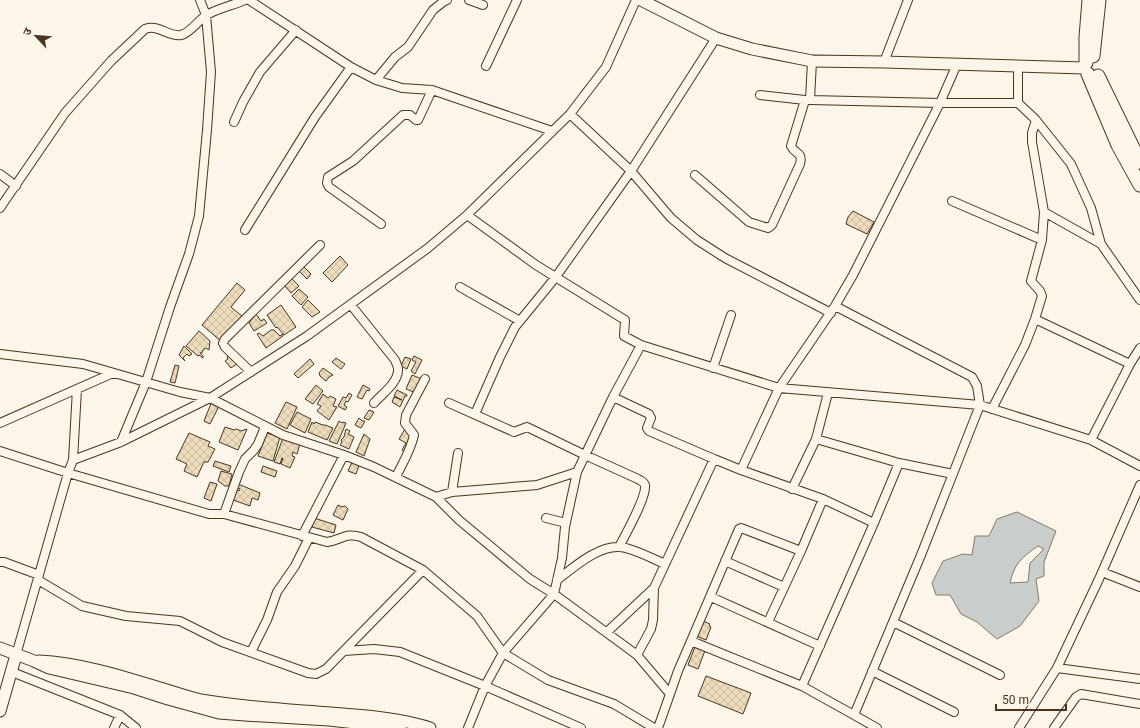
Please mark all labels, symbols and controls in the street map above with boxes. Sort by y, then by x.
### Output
north arrow [16,16,56,56]
text: उ [20,26,35,38]
scale bar [996,686,1066,712]
text: 50 m [1002,693,1029,707]

